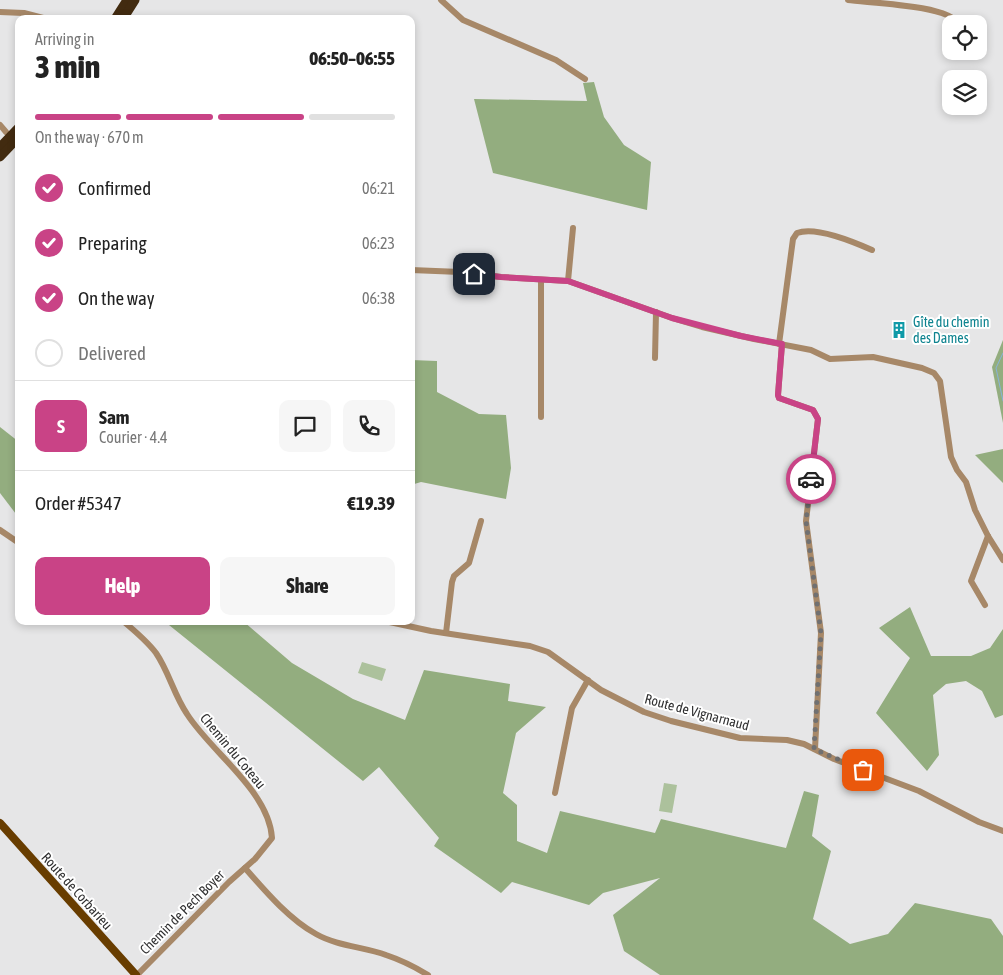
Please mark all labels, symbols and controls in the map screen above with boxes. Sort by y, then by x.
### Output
map controls [942,15,987,115]
button: locate [942,15,987,60]
text: Arriving in [35,30,95,48]
text: 06:50–06:55 [309,47,395,69]
text: 3 min [35,48,100,85]
button: layers [942,70,987,115]
text: On the way · 670 m [35,128,144,146]
icon: check [35,174,63,202]
text: Confirmed [78,177,151,199]
text: 06:21 [362,179,395,197]
icon: check [35,229,63,257]
text: Preparing [78,232,147,254]
text: 06:23 [362,234,395,252]
pin [453,253,495,295]
icon: home [460,260,488,288]
icon: check [35,284,63,312]
text: On the way [78,287,155,309]
text: 06:38 [362,289,395,307]
place label: Gîte du chemin des Dames [913,314,990,346]
building icon: Gîte du chemin des Dames [889,320,909,340]
text: Delivered [78,342,146,364]
button: chat [279,400,331,452]
button: phone [343,400,395,452]
text: Sam [99,406,130,428]
text: S [57,415,65,437]
text: Courier · 4.4 [99,428,168,446]
courier [786,454,836,504]
icon: car [797,465,825,493]
text: Order #5347 [35,492,122,514]
text: €19.39 [347,492,395,514]
button: Help [35,557,210,615]
button: Share [220,557,395,615]
street label: Route de Vignarnaud [643,690,751,734]
street label: Chemin du Coteau [197,710,269,792]
pin [842,749,884,791]
icon: bag [849,756,877,784]
street label: Route de Corbarieu [38,849,116,933]
street label: Chemin de Pech Boyer [137,866,228,957]

